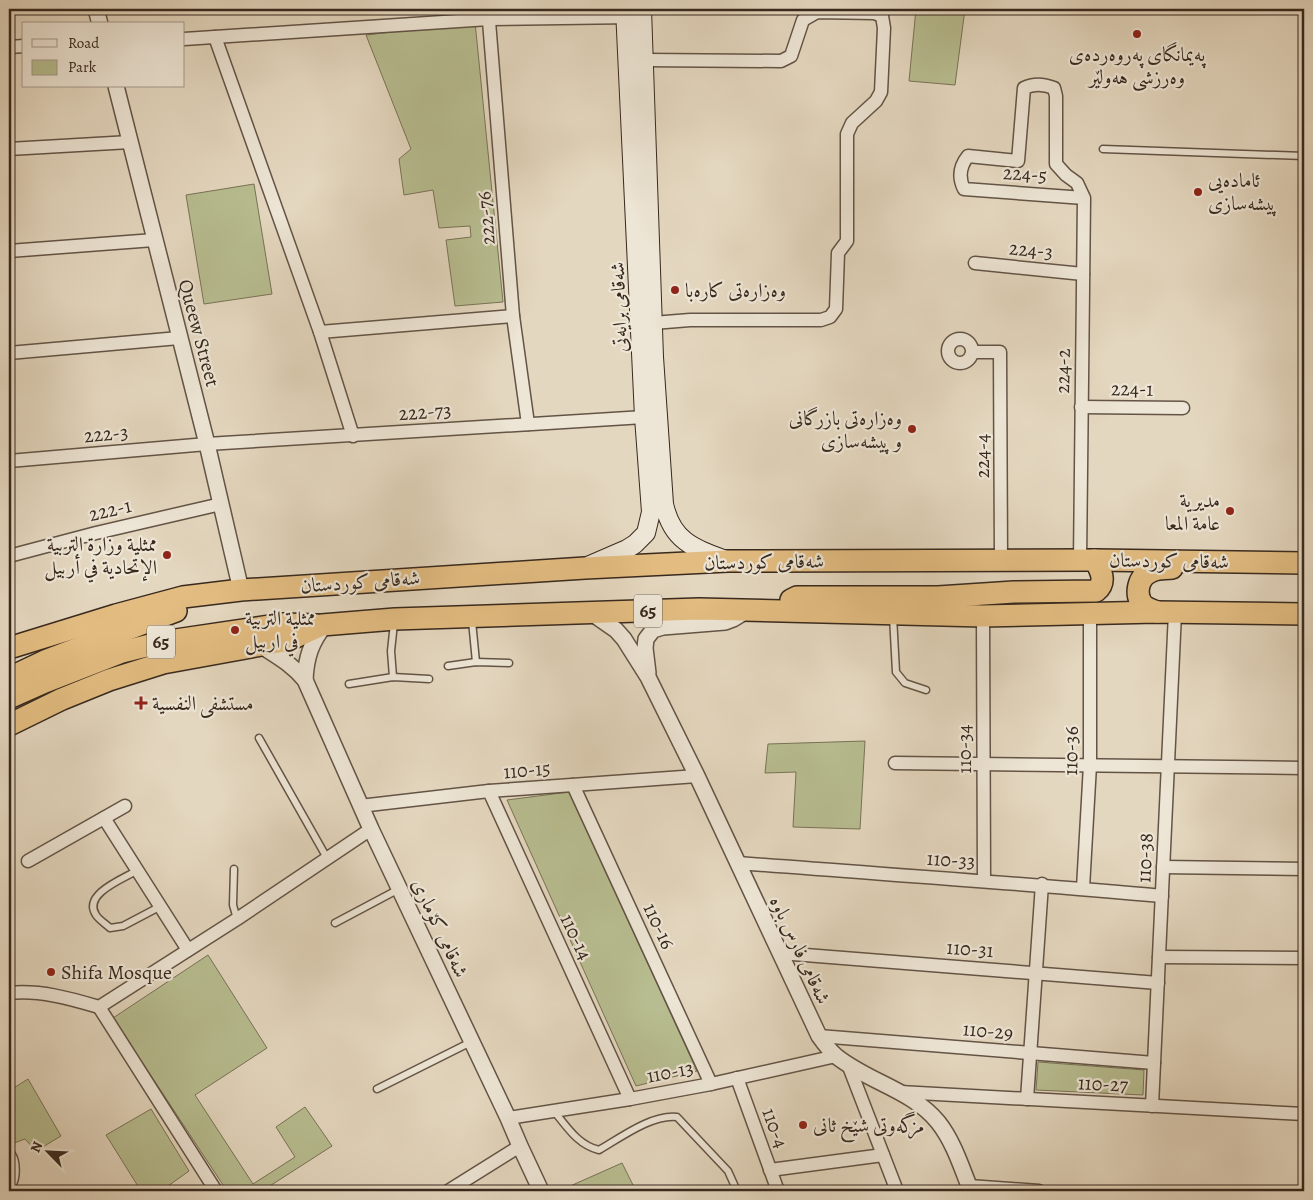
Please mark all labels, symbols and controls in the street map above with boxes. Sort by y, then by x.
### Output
legend [22,22,185,88]
marker: پەیمانگای پەروەردەی وەرزشی هەولێر [1131,28,1143,40]
text: Road [68,33,100,53]
place label: پەیمانگای پەروەردەی وەرزشی هەولێر [1069,41,1206,92]
text: Park [68,57,97,77]
street label: 224-5 [1002,159,1048,189]
place label: ئامادەیی پیشەسازی [1208,167,1277,217]
marker: ئامادەیی پیشەسازی [1192,186,1204,198]
street label: 222-76 [470,190,502,246]
street label: 224-3 [1008,234,1054,266]
street label: شەقامی برایەتی [604,261,634,353]
street label: Queew Street [172,276,226,390]
place label: وەزارەتی کارەبا [685,277,786,304]
marker: وەزارەتی کارەبا [669,284,681,296]
street label: 224-2 [1049,348,1077,394]
street label: 224-1 [1111,375,1154,403]
street label: 222-73 [398,397,452,427]
place label: وەزارەتی بازرگانی و پیشەسازی [789,405,902,455]
street label: 222-3 [83,419,129,449]
marker: وەزارەتی بازرگانی و پیشەسازی [906,423,918,435]
street label: 224-4 [969,434,996,478]
place label: مدیریة عامة المعا [1165,487,1220,537]
street label: 222-1 [86,492,134,528]
marker: مدیریة عامة المعا [1224,505,1236,517]
place label: ممثلية وزارة التربية الإتحادية في أربيل [44,531,157,583]
street label: شەقامی کوردستان [1109,546,1229,576]
street label: شەقامی کوردستان [704,547,824,577]
marker: ممثلية وزارة التربية الإتحادية في أربيل [161,549,173,561]
street label: شەقامی کوردستان [299,564,421,600]
road number: 65 [634,594,662,628]
place label: ممثلية التربية في اربيل [245,605,316,657]
marker: ممثلية التربية في اربيل [229,624,241,636]
road number: 65 [147,626,175,659]
place label: مستشفى النفسية [152,690,253,718]
marker: مستشفى النفسية [134,696,148,710]
street label: 110-34 [951,724,978,774]
street label: 110-36 [1057,726,1085,776]
street label: 110-15 [502,754,552,786]
street label: 110-38 [1130,832,1160,884]
street label: 110-33 [926,845,976,875]
street label: شەقامی کۆماری [405,874,475,982]
street label: شەقامی فارس باوە [763,891,837,1009]
street label: 110-16 [637,899,681,953]
street label: 110-14 [554,910,598,964]
street label: 110-31 [946,934,995,964]
place label: Shifa Mosque [61,959,172,986]
marker: Shifa Mosque [45,966,57,978]
street label: 110-29 [962,1015,1014,1047]
street label: 110-13 [644,1054,696,1090]
street label: 110-27 [1077,1069,1129,1099]
street label: 110-4 [755,1104,795,1152]
place label: مزگەوتی شێخ ثانی [813,1111,924,1143]
marker: مزگەوتی شێخ ثانی [797,1119,809,1131]
north arrow [22,1128,72,1178]
text: N [26,1138,47,1155]

